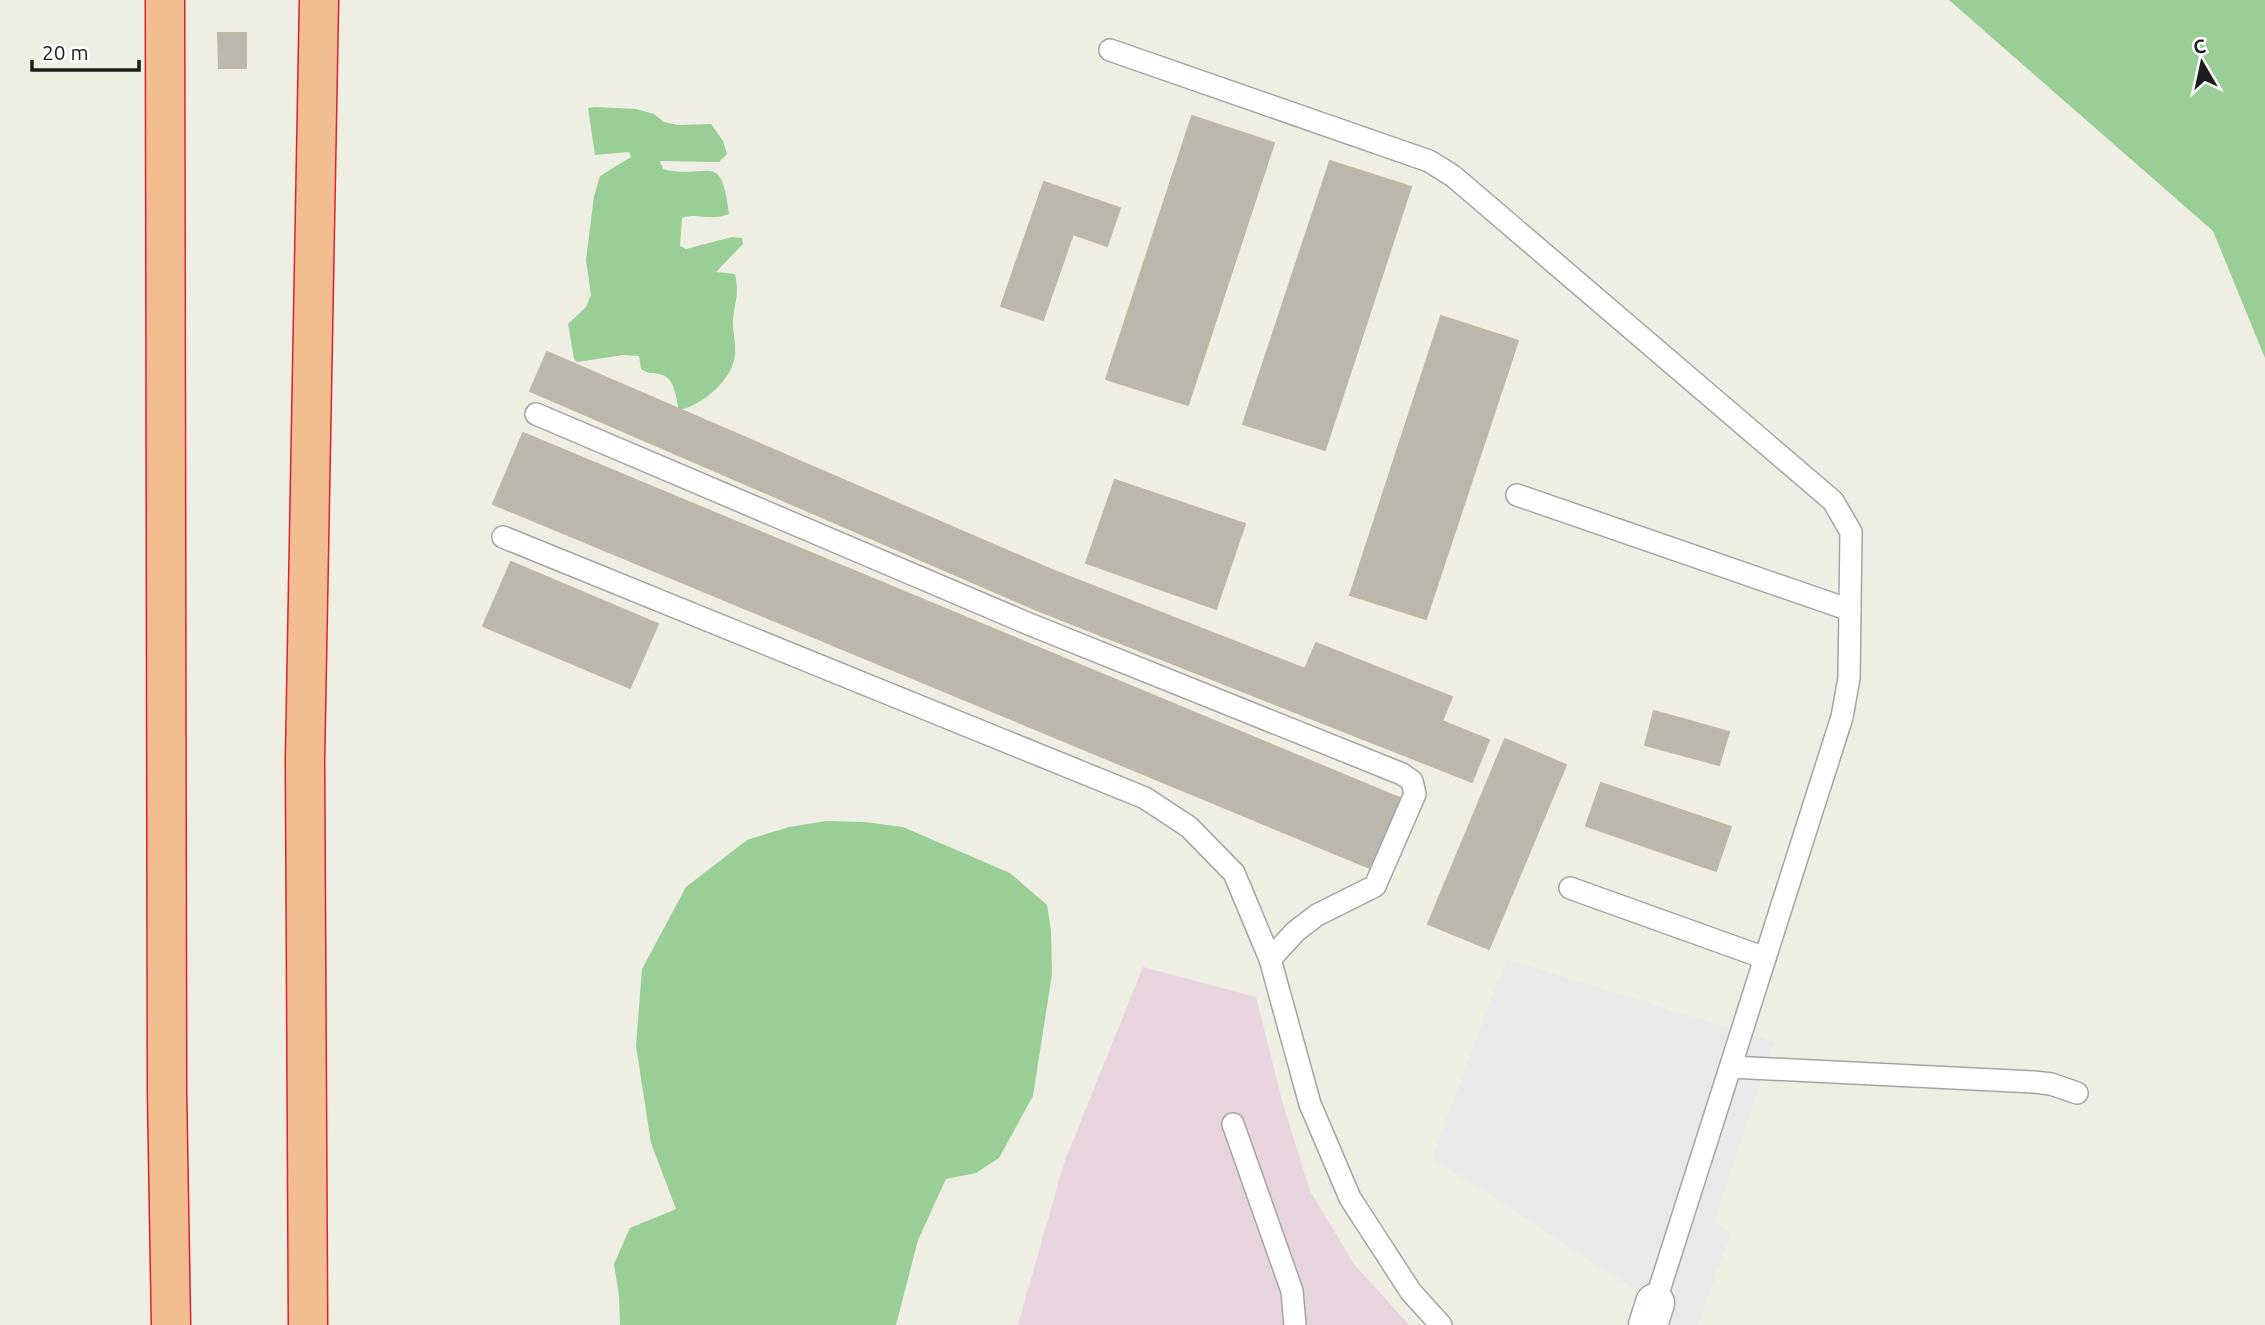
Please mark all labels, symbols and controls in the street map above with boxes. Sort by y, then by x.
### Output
scale bar [32,28,138,72]
north arrow [2167,28,2237,98]
text: С [2192,34,2207,58]
text: 20 m [42,40,89,64]

